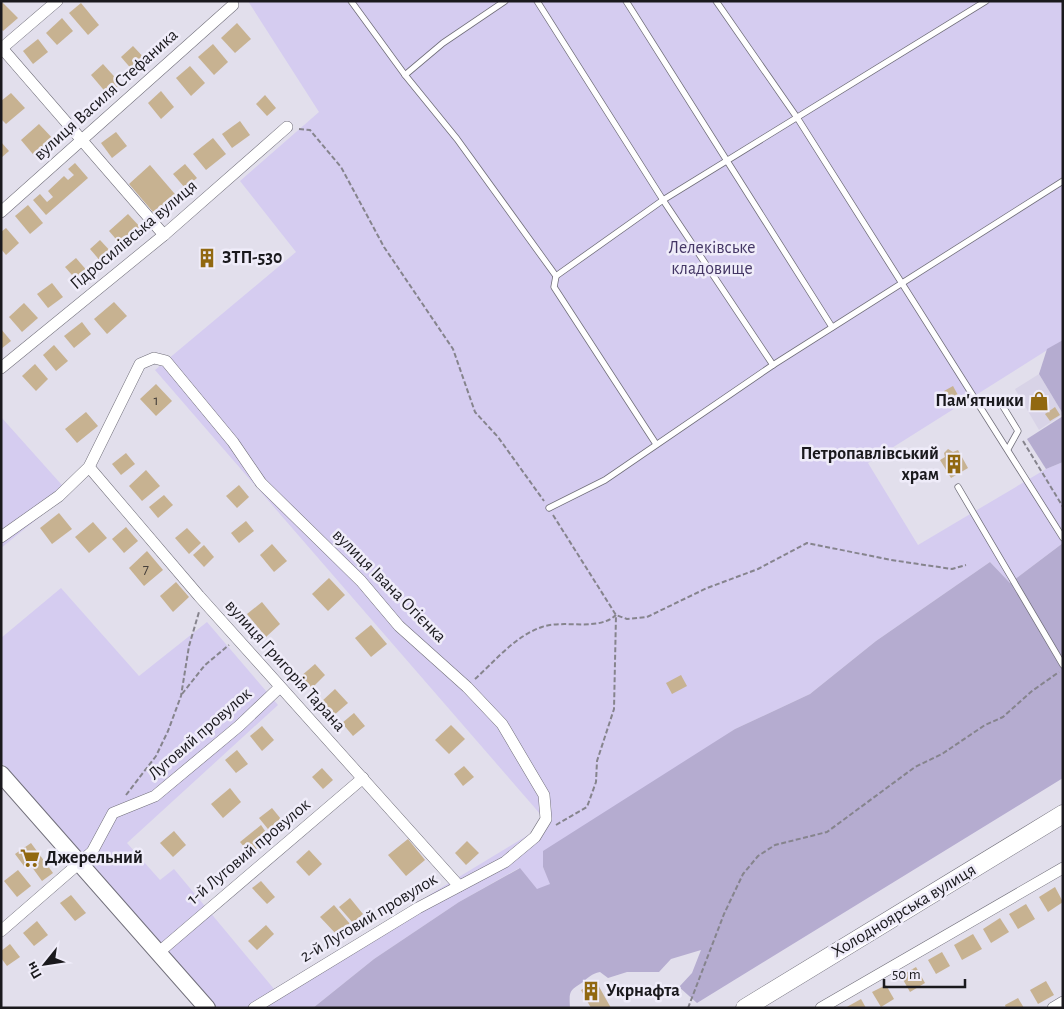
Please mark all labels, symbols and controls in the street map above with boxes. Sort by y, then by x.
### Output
street label: вулиця Василя Стефаника [31,26,181,164]
street label: Гідросилівська вулиця [67,177,201,293]
park label: Лелеківське кладовище [669,239,755,278]
building icon: ЗТП-530 [196,247,218,269]
place label: ЗТП-530 [222,249,282,267]
shop icon: Пам'ятники [1028,390,1050,412]
place label: Пам'ятники [935,392,1024,410]
house number: 1 [153,393,159,408]
place label: Петропавлівський храм [801,445,939,484]
building icon: Петропавлівський храм [943,453,965,475]
street label: вулиця Івана Огієнка [329,526,449,646]
house number: 7 [143,562,149,577]
street label: вулиця Григорія Тарана [221,597,349,735]
street label: Луговий провулок [145,684,256,783]
street label: 1-й Луговий провулок [184,795,314,909]
supermarket icon: Джерельний [19,847,41,869]
place label: Джерельний [45,849,143,867]
street label: Холодноярська вулиця [829,861,979,961]
street label: 2-й Луговий провулок [297,870,441,966]
north arrow [20,939,70,989]
scale bar [884,956,965,988]
text: Пн [24,959,45,981]
text: 50 m [892,967,921,982]
building icon: Укрнафта [580,980,602,1002]
place label: Укрнафта [606,982,680,1000]

